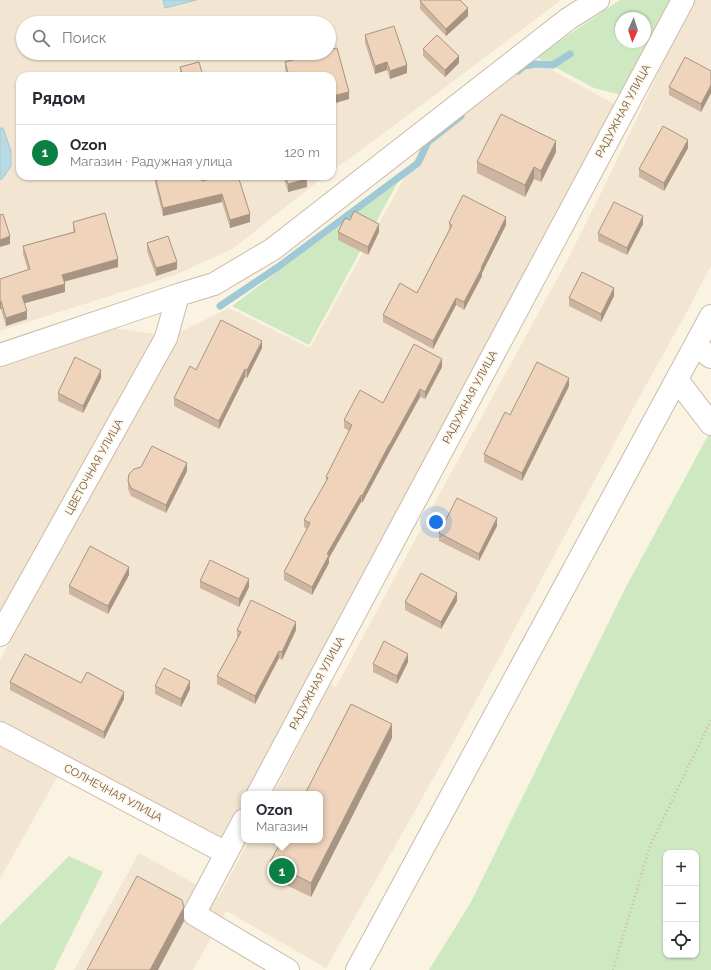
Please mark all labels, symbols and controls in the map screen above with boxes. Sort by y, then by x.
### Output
north arrow [615,12,651,48]
search box [16,16,336,60]
icon: search [30,27,52,49]
text: Поиск [62,29,107,47]
street label: РАДУЖНАЯ УЛИЦА [593,62,653,160]
text: Рядом [32,88,85,108]
text: Ozon [70,136,107,154]
text: 1 [42,145,48,160]
text: 120 m [284,145,320,160]
text: Магазин · Радужная улица [70,154,232,169]
street label: РАДУЖНАЯ УЛИЦА [440,348,500,446]
street label: ЦВЕТОЧНАЯ УЛИЦА [62,416,126,517]
your location [426,512,446,532]
street label: РАДУЖНАЯ УЛИЦА [287,634,347,732]
street label: СОЛНЕЧНАЯ УЛИЦА [62,762,165,825]
popup [241,791,323,843]
text: Ozon [256,801,293,819]
text: Магазин [256,819,308,834]
map controls [663,850,699,958]
button: + [663,850,699,886]
pin: 1 [269,856,295,886]
button: − [663,886,699,922]
button: locate [663,922,699,958]

